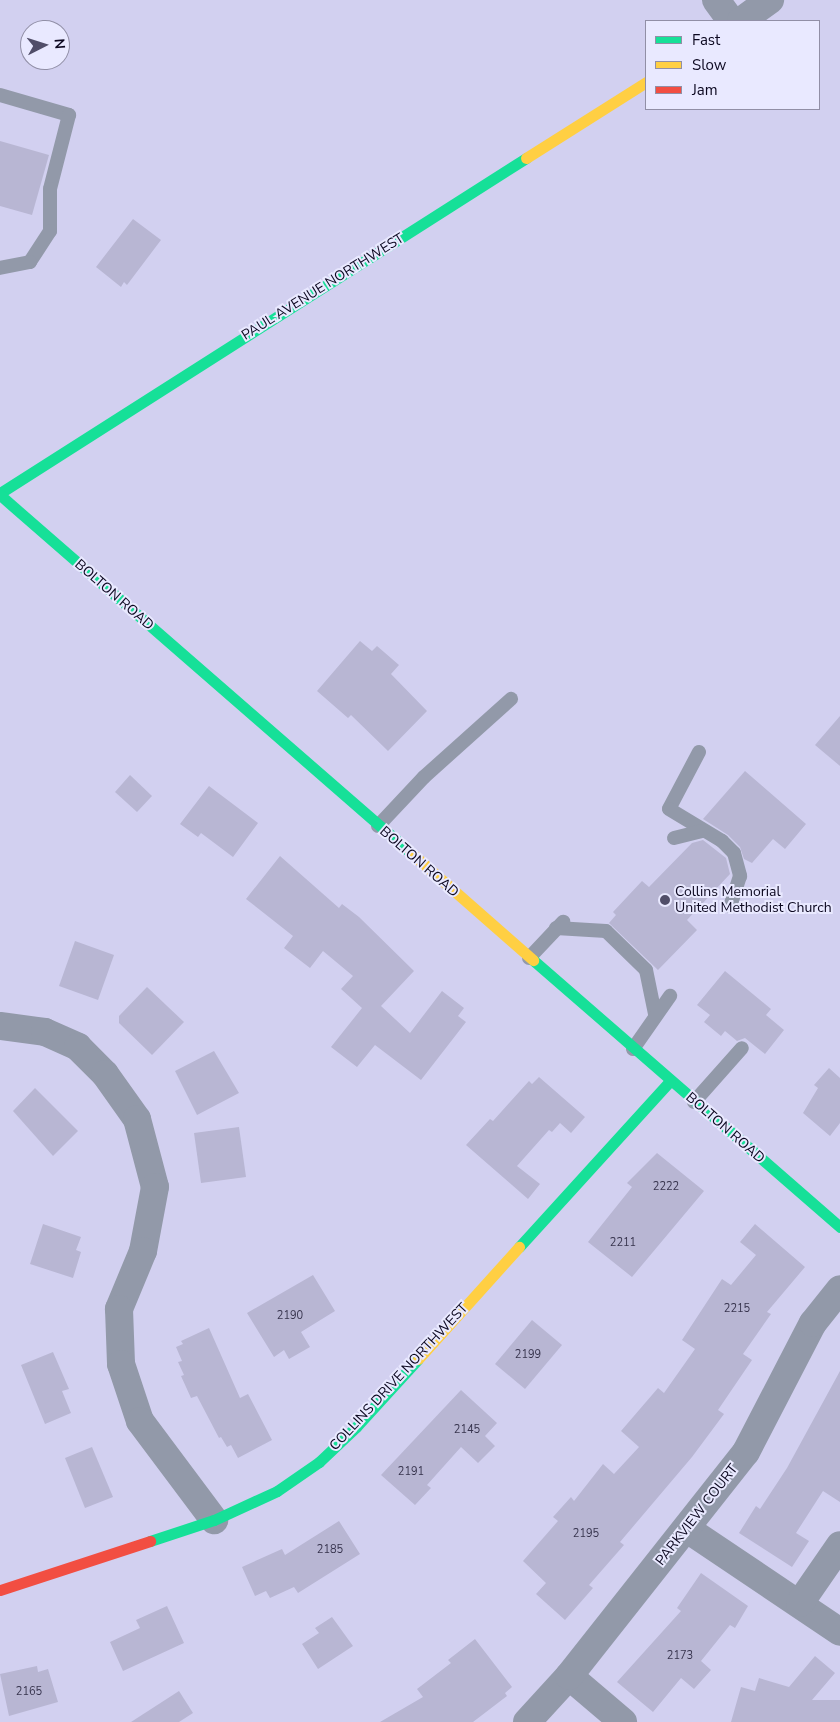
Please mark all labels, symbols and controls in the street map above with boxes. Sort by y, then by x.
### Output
north arrow [20,20,70,70]
legend [645,20,820,110]
text: Fast [692,30,720,50]
text: N [50,38,69,50]
text: Slow [692,55,726,75]
text: Jam [692,80,718,100]
street label: PAUL AVENUE NORTHWEST [239,230,407,344]
street label: BOLTON ROAD [71,556,157,634]
street label: BOLTON ROAD [376,823,462,901]
place label: Collins Memorial United Methodist Church [675,884,832,916]
marker: Collins Memorial United Methodist Church [659,894,671,906]
street label: BOLTON ROAD [682,1089,768,1167]
house number: 2222 [653,1180,679,1194]
house number: 2211 [610,1236,636,1250]
street label: COLLINS DRIVE NORTHWEST [326,1300,472,1454]
house number: 2215 [724,1302,750,1316]
house number: 2190 [277,1309,303,1323]
house number: 2199 [515,1348,541,1362]
house number: 2145 [454,1423,480,1437]
street label: PARKVIEW COURT [652,1461,742,1569]
house number: 2191 [398,1465,424,1479]
house number: 2195 [573,1527,599,1541]
house number: 2185 [317,1543,343,1557]
house number: 2173 [667,1649,693,1663]
house number: 2165 [16,1685,42,1699]

